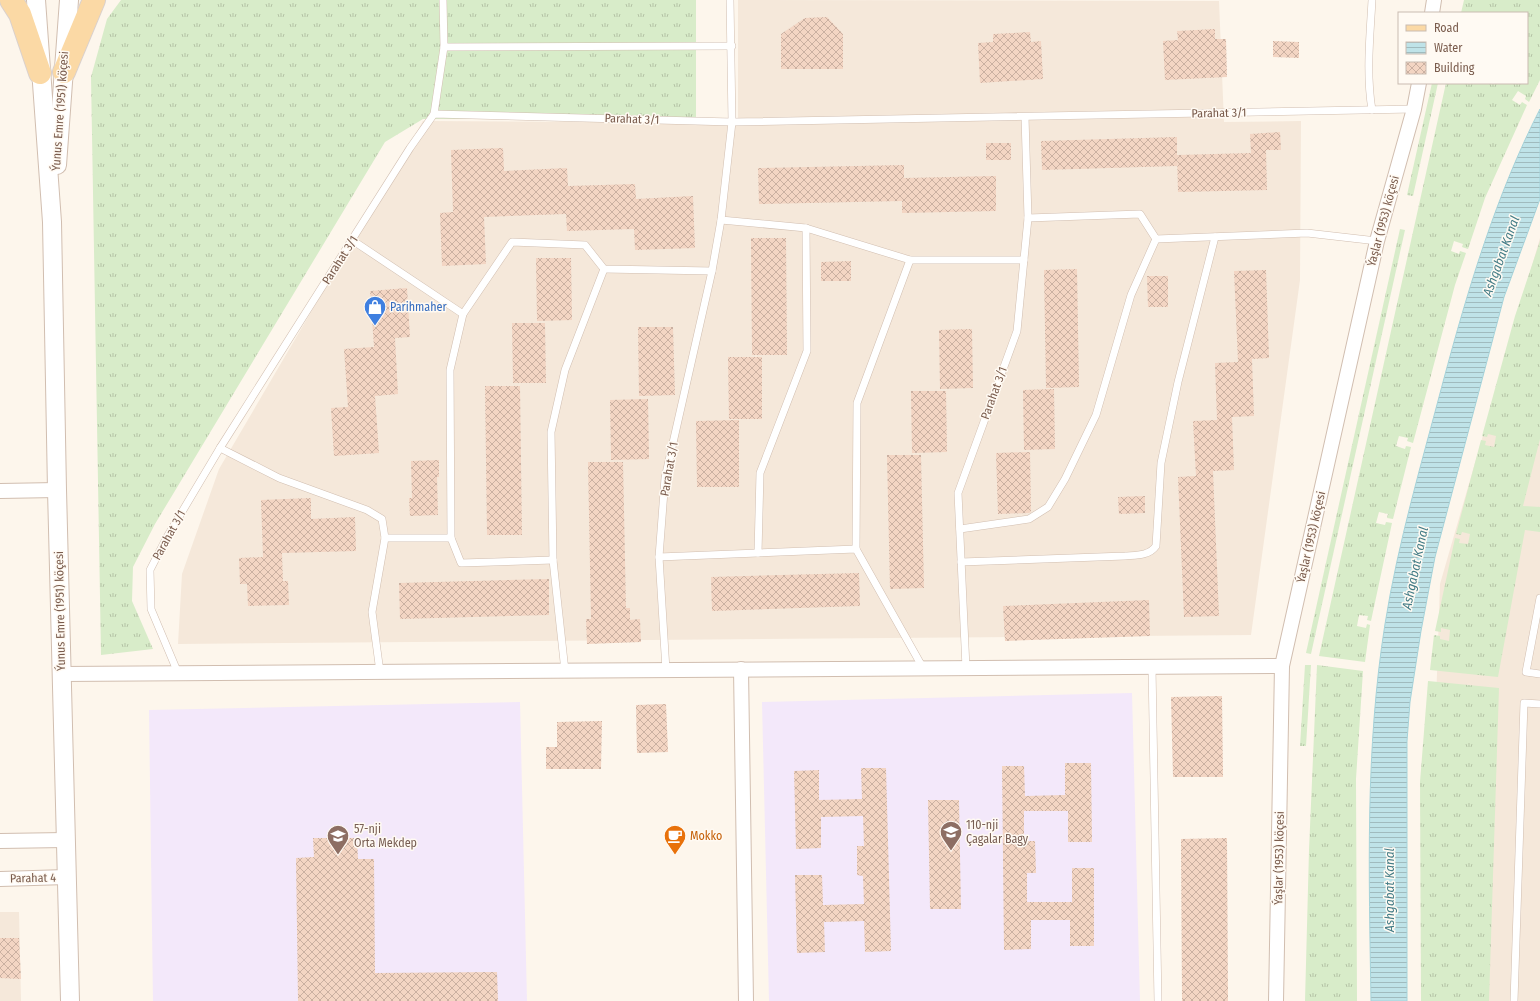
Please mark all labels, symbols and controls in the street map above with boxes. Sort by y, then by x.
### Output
legend [1398,12,1528,84]
text: Road [1434,21,1459,35]
text: Water [1434,41,1463,55]
street label: Ýunus Emre (1951) köçesi [48,51,71,171]
text: Building [1434,61,1475,75]
street label: Parahat 3/1 [1191,106,1247,120]
street label: Parahat 3/1 [604,111,660,127]
street label: Ýaşlar (1953) köçesi [1363,174,1402,268]
water label: Ashgabat Kanal [1479,213,1523,299]
street label: Parahat 3/1 [319,233,361,287]
shop icon: Parihmaher [362,294,388,327]
place label: Parihmaher [390,300,447,314]
street label: Parahat 3/1 [978,365,1010,421]
street label: Parahat 3/1 [657,441,681,497]
street label: Ýaşlar (1953) köçesi [1293,490,1328,584]
street label: Parahat 3/1 [150,508,188,562]
water label: Ashgabat Kanal [1399,525,1431,612]
street label: Ýunus Emre (1951) köçesi [51,551,68,671]
street label: Ýaşlar (1953) köçesi [1270,811,1287,905]
place label: 110-nji Çagalar Bagy [966,818,1029,846]
school or university icon: 110-nji Çagalar Bagy [938,819,964,852]
place label: 57-nji Orta Mekdep [354,822,417,850]
school or university icon: 57-nji Orta Mekdep [325,823,351,856]
cafe icon: Mokko [662,823,688,856]
place label: Mokko [690,829,722,843]
water label: Ashgabat Kanal [1382,847,1397,933]
street label: Parahat 4 [10,871,56,885]

